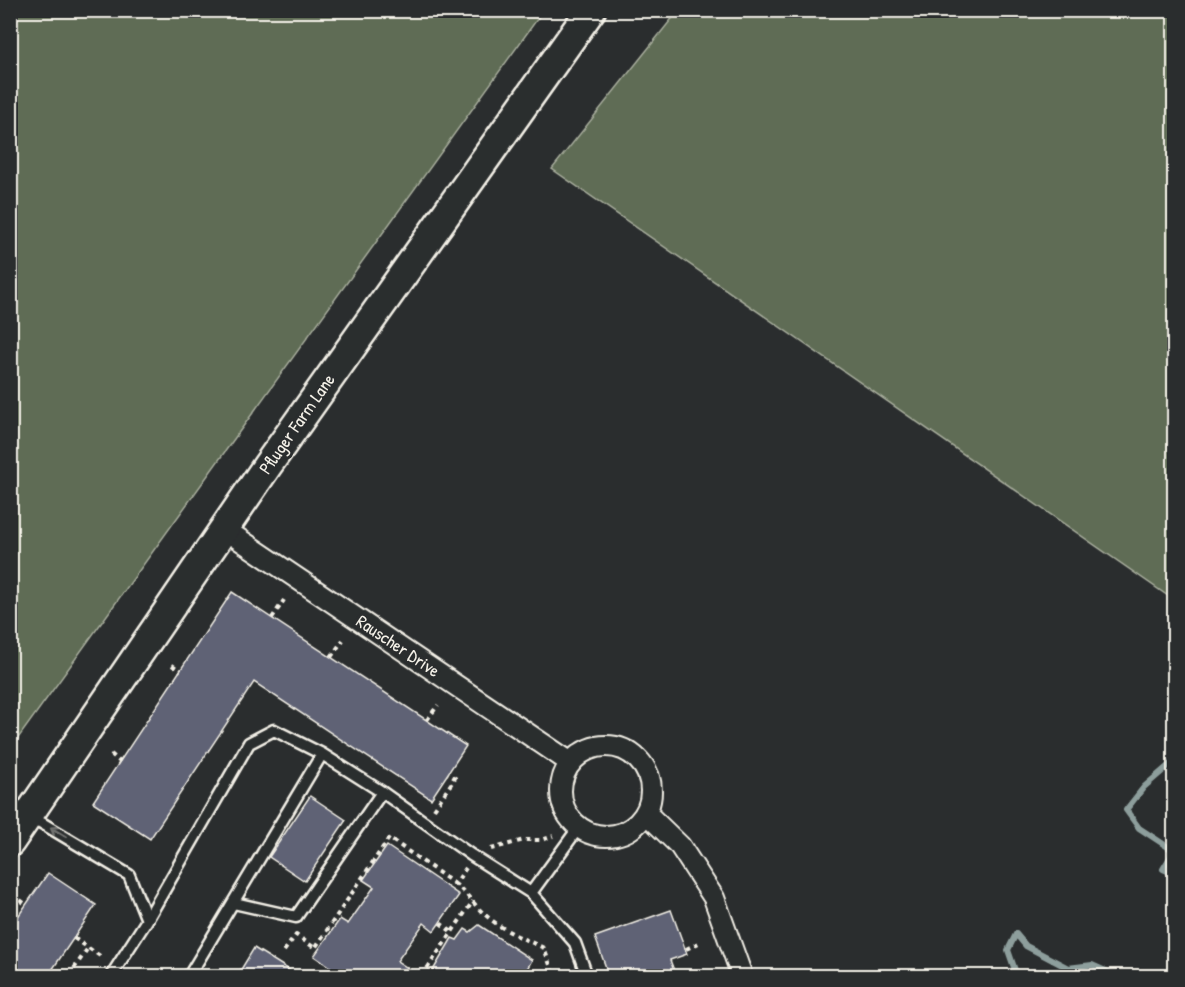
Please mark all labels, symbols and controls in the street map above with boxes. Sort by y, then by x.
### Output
street label: Pfluger Farm Lane [253,368,341,479]
street label: Rauscher Drive [351,608,445,683]
one-way arrow [50,826,67,838]

